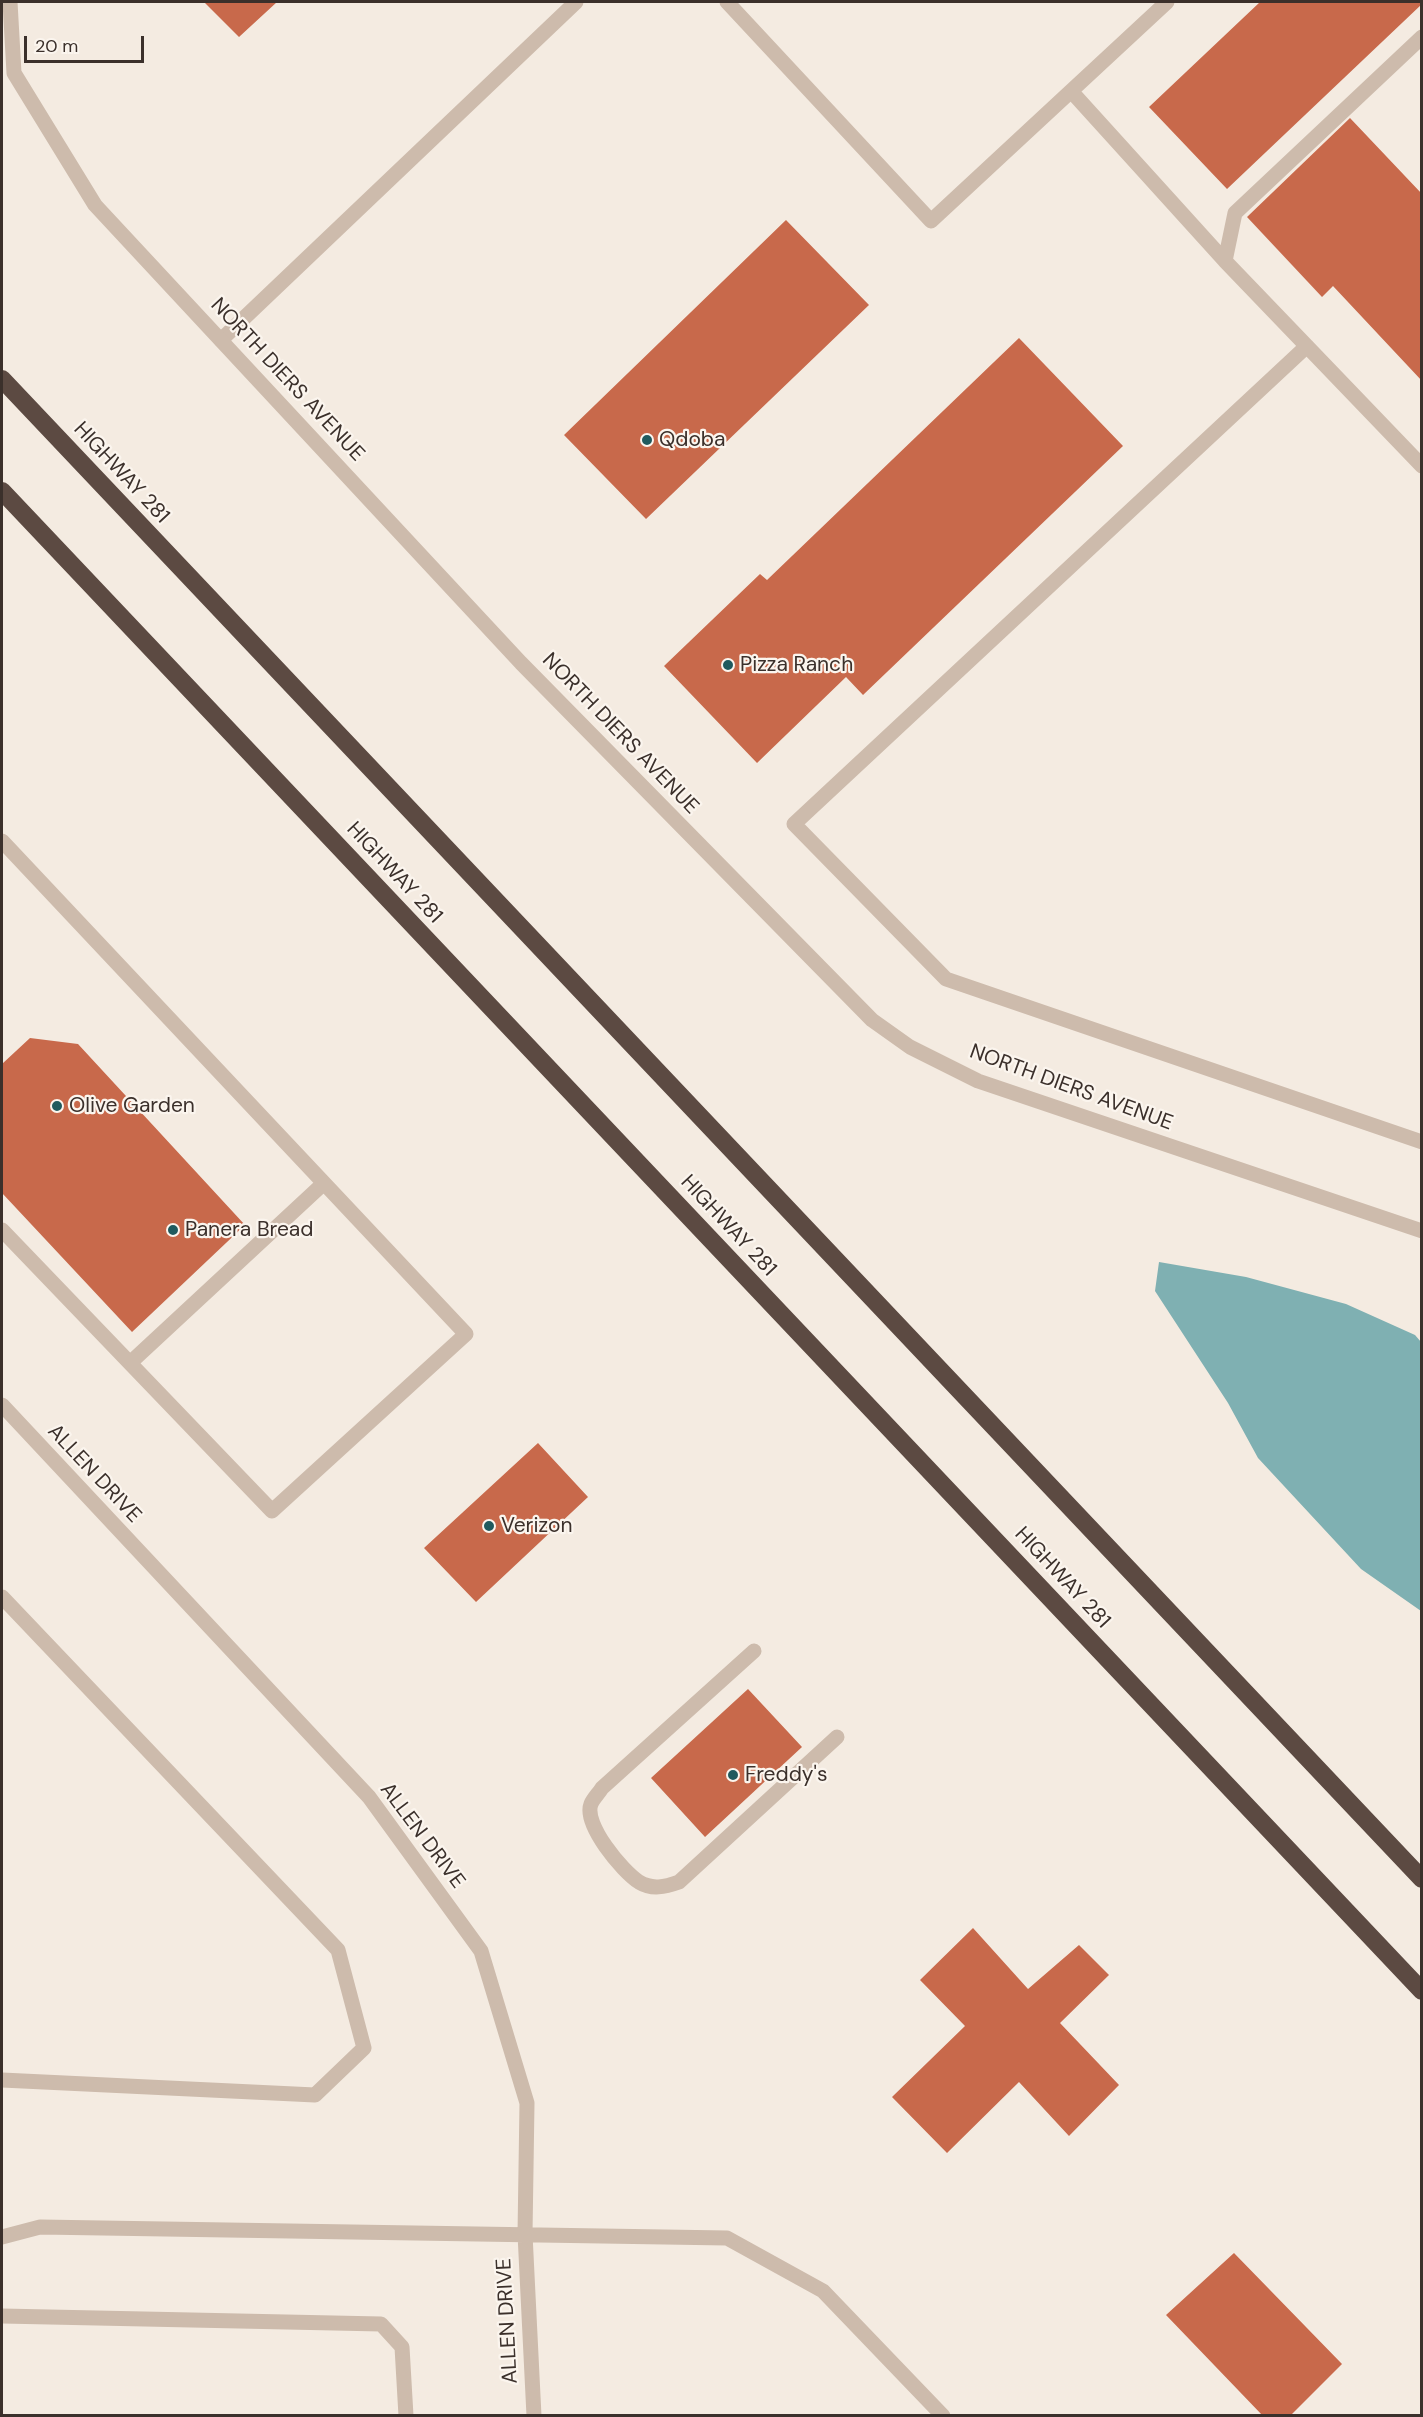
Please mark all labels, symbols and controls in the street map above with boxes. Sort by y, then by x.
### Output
scale bar [27,24,147,62]
text: 20 m [35,34,78,58]
street label: NORTH DIERS AVENUE [205,293,369,467]
street label: HIGHWAY 281 [68,417,174,529]
place label: Qdoba [659,427,725,453]
marker: Qdoba [640,433,654,447]
street label: NORTH DIERS AVENUE [536,648,704,820]
place label: Pizza Ranch [740,652,853,678]
marker: Pizza Ranch [721,658,735,672]
street label: HIGHWAY 281 [341,817,447,929]
street label: NORTH DIERS AVENUE [966,1040,1176,1136]
place label: Olive Garden [69,1093,195,1119]
marker: Olive Garden [50,1099,64,1113]
street label: HIGHWAY 281 [675,1170,781,1282]
place label: Panera Bread [185,1217,313,1243]
marker: Panera Bread [166,1223,180,1237]
street label: ALLEN DRIVE [42,1419,146,1529]
place label: Verizon [501,1513,573,1539]
marker: Verizon [482,1519,496,1533]
street label: HIGHWAY 281 [1009,1522,1115,1634]
place label: Freddy's [745,1762,827,1788]
marker: Freddy's [726,1768,740,1782]
street label: ALLEN DRIVE [374,1778,470,1894]
street label: ALLEN DRIVE [492,2258,524,2384]

